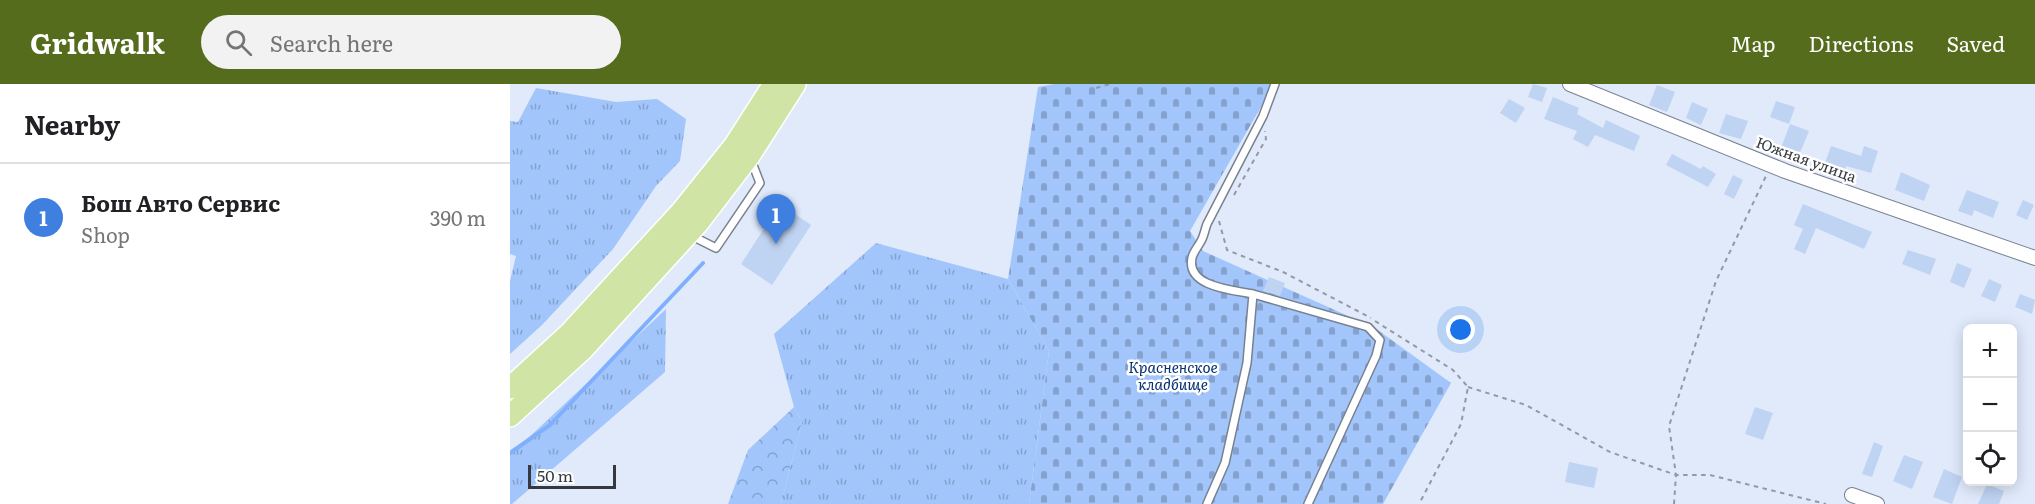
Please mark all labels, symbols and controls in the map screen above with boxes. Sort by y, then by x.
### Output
search box [201,15,621,69]
text: Gridwalk [30,21,165,63]
icon: search [222,26,255,59]
text: Search here [270,26,393,59]
text: Map [1731,27,1776,58]
text: Directions [1809,27,1914,58]
text: Saved [1947,27,2005,58]
text: Nearby [24,104,120,143]
street label: Южная улица [1753,130,1861,188]
text: Бош Авто Сервис [81,186,280,219]
pin: 1 [756,194,796,244]
text: 1 [39,202,48,232]
text: 390 m [430,202,486,232]
text: Shop [81,219,130,249]
your location [1446,315,1475,344]
map controls [1963,324,2017,486]
button: + [1963,324,2017,378]
park label: Красненское кладбище [1128,355,1218,395]
button: − [1963,378,2017,432]
button: locate [1963,432,2017,486]
scale bar [528,462,616,490]
text: 50 m [537,463,573,487]

